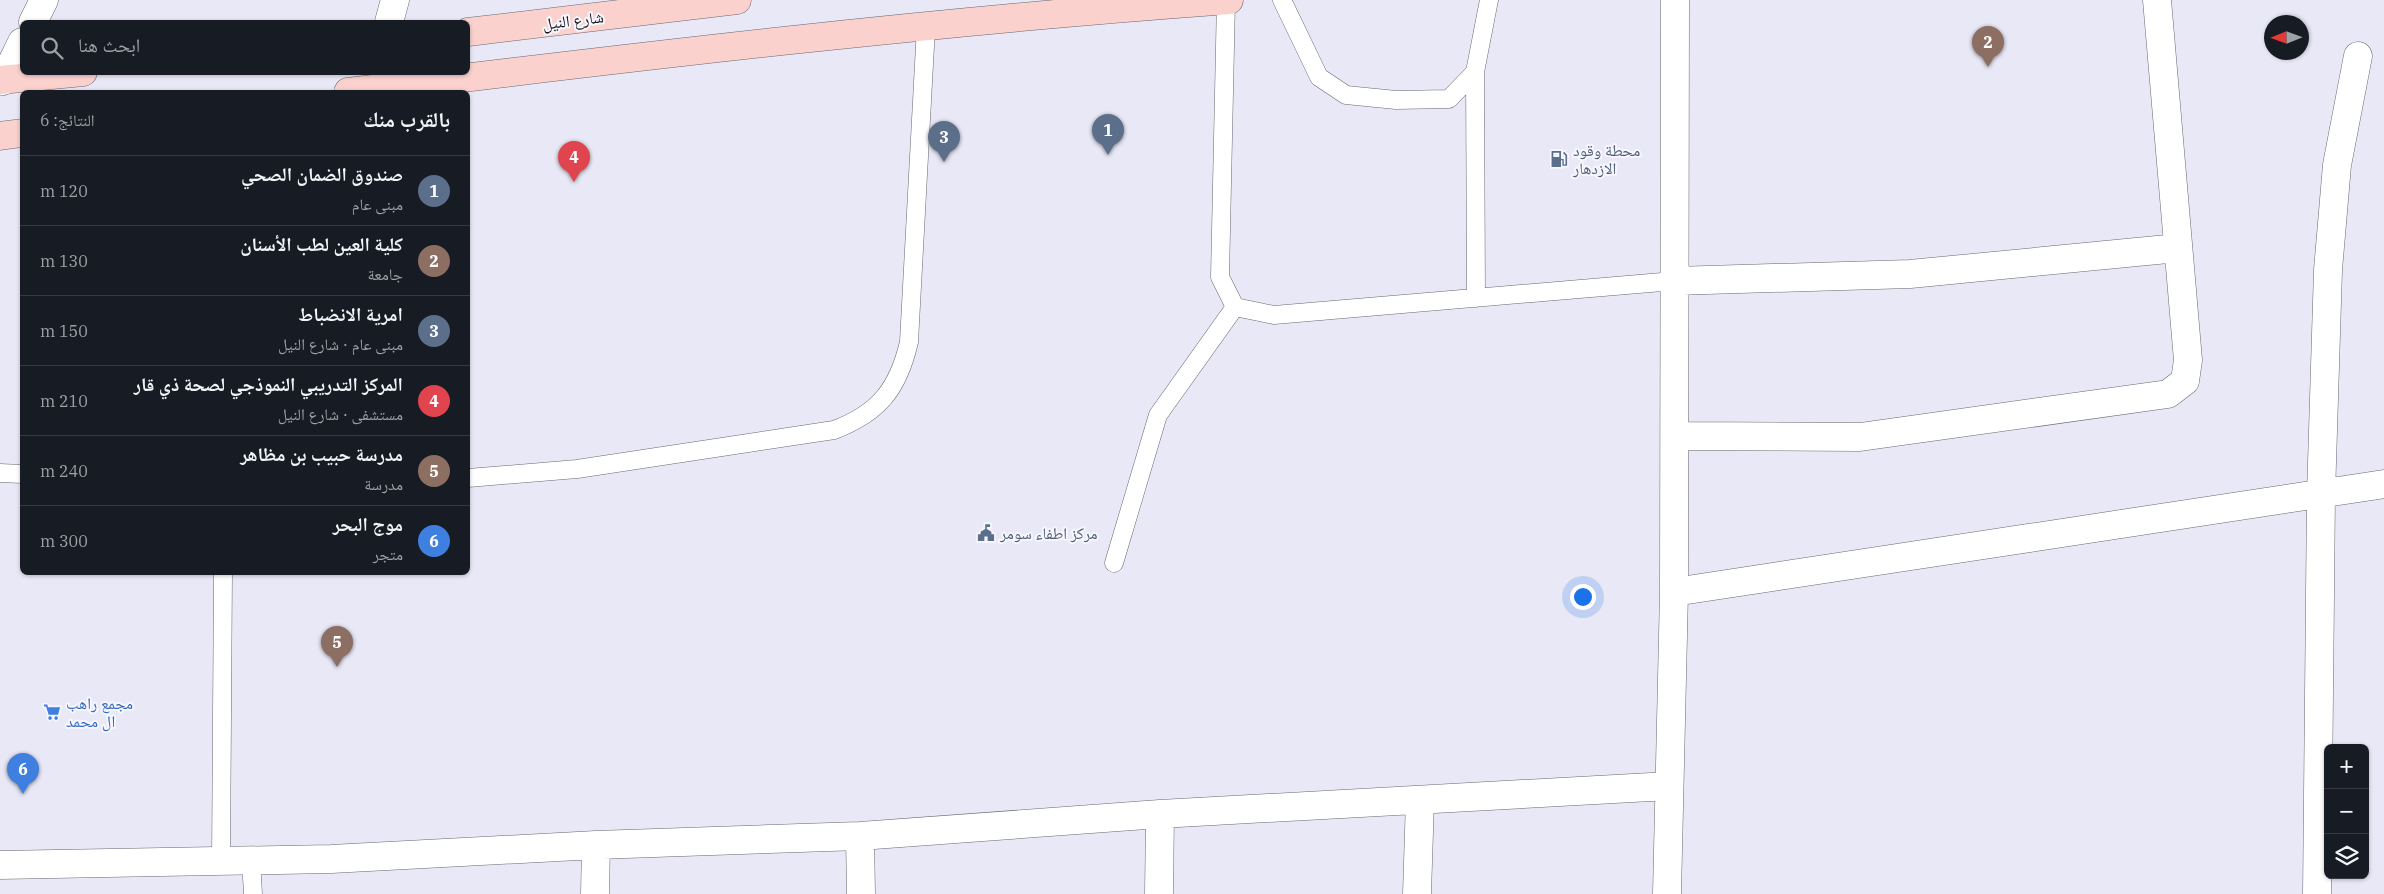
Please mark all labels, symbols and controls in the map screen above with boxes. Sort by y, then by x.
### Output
street label: شارع النيل [541,6,605,35]
north arrow [2264,15,2309,60]
search box [20,20,470,75]
pin: 2 [1972,26,2004,67]
text: ابحث هنا [78,33,140,57]
icon: search [38,34,66,62]
text: بالقرب منك [363,105,450,133]
text: النتائج: 6 [40,110,95,130]
pin: 1 [1092,114,1124,155]
pin: 3 [928,121,960,162]
place label: محطة وقود الازدهار [1572,140,1640,178]
pin: 4 [558,141,590,182]
fuel station icon: محطة وقود الازدهار [1549,149,1569,169]
text: صندوق الضمان الصحي [241,162,403,186]
text: 120 m [40,181,88,201]
text: 1 [429,181,439,201]
text: مبنى عام [352,194,403,214]
text: كلية العين لطب الأسنان [240,232,403,256]
text: 130 m [40,251,88,271]
text: 2 [429,251,439,271]
text: جامعة [368,264,403,284]
text: امرية الانضباط [298,302,403,326]
text: 150 m [40,321,88,341]
text: 3 [429,321,439,341]
text: مبنى عام · شارع النيل [278,334,403,354]
text: المركز التدريبي النموذجي لصحة ذي قار [134,372,403,396]
text: 210 m [40,391,88,411]
text: 4 [429,391,439,411]
text: مستشفى · شارع النيل [278,404,403,424]
text: مدرسة حبيب بن مظاهر [240,442,403,466]
text: 240 m [40,461,88,481]
text: 5 [429,461,439,481]
text: مدرسة [364,474,403,494]
text: موج البحر [333,512,403,536]
public building icon: مركز اطفاء سومر [976,523,996,543]
place label: مركز اطفاء سومر [999,523,1098,543]
text: 300 m [40,531,88,551]
text: 6 [429,531,439,551]
text: متجر [373,544,403,564]
your location [1570,584,1596,610]
pin: 5 [321,626,353,667]
place label: مجمع راهب ال محمد [66,693,133,732]
supermarket icon: مجمع راهب ال محمد [42,702,62,722]
map controls [2324,744,2369,879]
button: + [2324,744,2369,789]
pin: 6 [7,753,39,794]
button: − [2324,789,2369,834]
button: layers [2324,834,2369,879]

